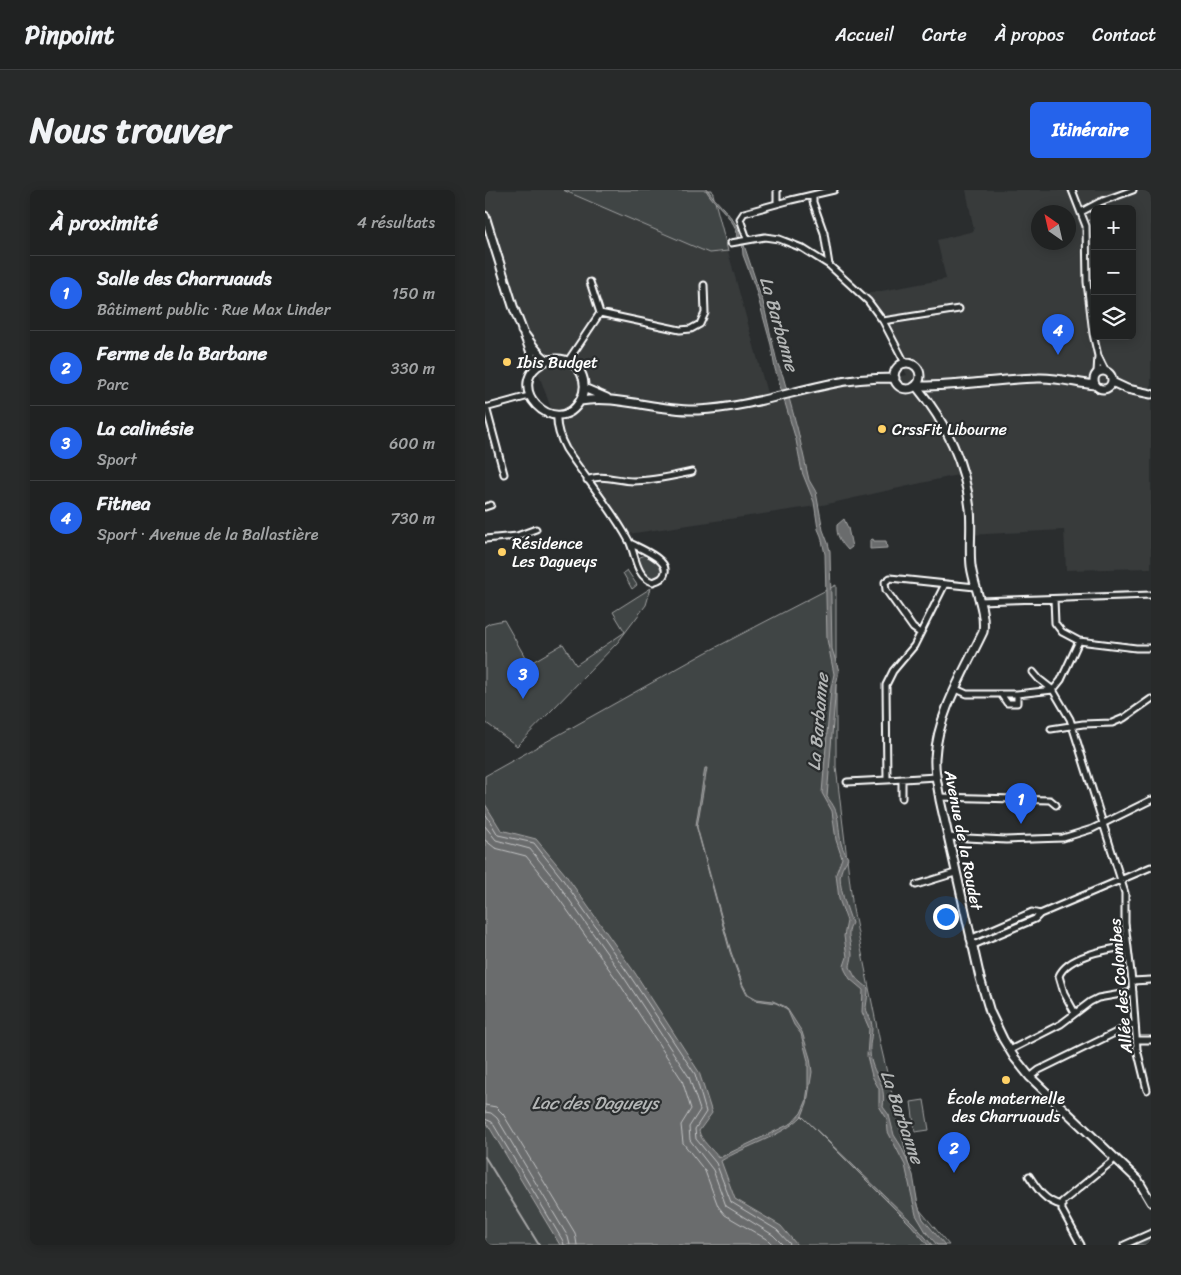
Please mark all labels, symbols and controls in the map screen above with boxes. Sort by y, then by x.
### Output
text: Pinpoint [25,14,114,56]
text: Accueil [835,19,894,51]
text: Carte [922,19,967,51]
text: À propos [995,19,1064,51]
text: Contact [1092,19,1156,51]
text: Nous trouver [30,99,230,161]
button: Itinéraire [1030,102,1151,158]
text: À proximité [50,204,158,242]
north arrow [1031,205,1076,250]
map controls [1091,205,1136,340]
button: + [1091,205,1136,250]
text: 4 résultats [357,208,435,237]
button: − [1091,250,1136,295]
text: Salle des Charruauds [97,262,272,295]
water label: La Barbanne [750,273,808,377]
text: 1 [63,279,69,308]
text: 150 m [392,279,435,308]
text: Bâtiment public · Rue Max Linder [97,295,330,324]
button: layers [1091,295,1136,340]
pin: 4 [1042,314,1074,355]
text: Ferme de la Barbane [97,337,267,370]
place label: Ibis Budget [516,348,598,377]
text: 2 [61,354,71,383]
text: 330 m [391,354,435,383]
marker: Ibis Budget [501,356,513,368]
text: Parc [97,370,129,399]
text: La calinésie [97,412,194,445]
place label: CrssFit Libourne [892,415,1007,444]
marker: CrssFit Libourne [876,423,888,435]
text: 3 [62,429,70,458]
text: 600 m [389,429,435,458]
text: Sport [97,445,137,474]
text: Fitnea [97,487,150,520]
text: 4 [61,504,71,533]
text: 730 m [391,504,435,533]
text: Sport · Avenue de la Ballastière [97,520,319,549]
place label: Résidence Les Dagueys [512,529,598,576]
marker: Résidence Les Dagueys [496,546,508,558]
pin: 3 [507,658,539,699]
water label: La Barbanne [798,670,838,772]
street label: Avenue de la Roudet [936,767,991,913]
pin: 1 [1005,783,1037,824]
your location [933,904,959,930]
street label: Allée des Colombes [1100,916,1141,1056]
water label: La Barbanne [871,1066,934,1170]
marker: École maternelle des Charruauds [1000,1074,1012,1086]
place label: École maternelle des Charruauds [947,1084,1065,1131]
water label: Lac des Dagueys [532,1087,661,1119]
pin: 2 [938,1132,970,1173]

